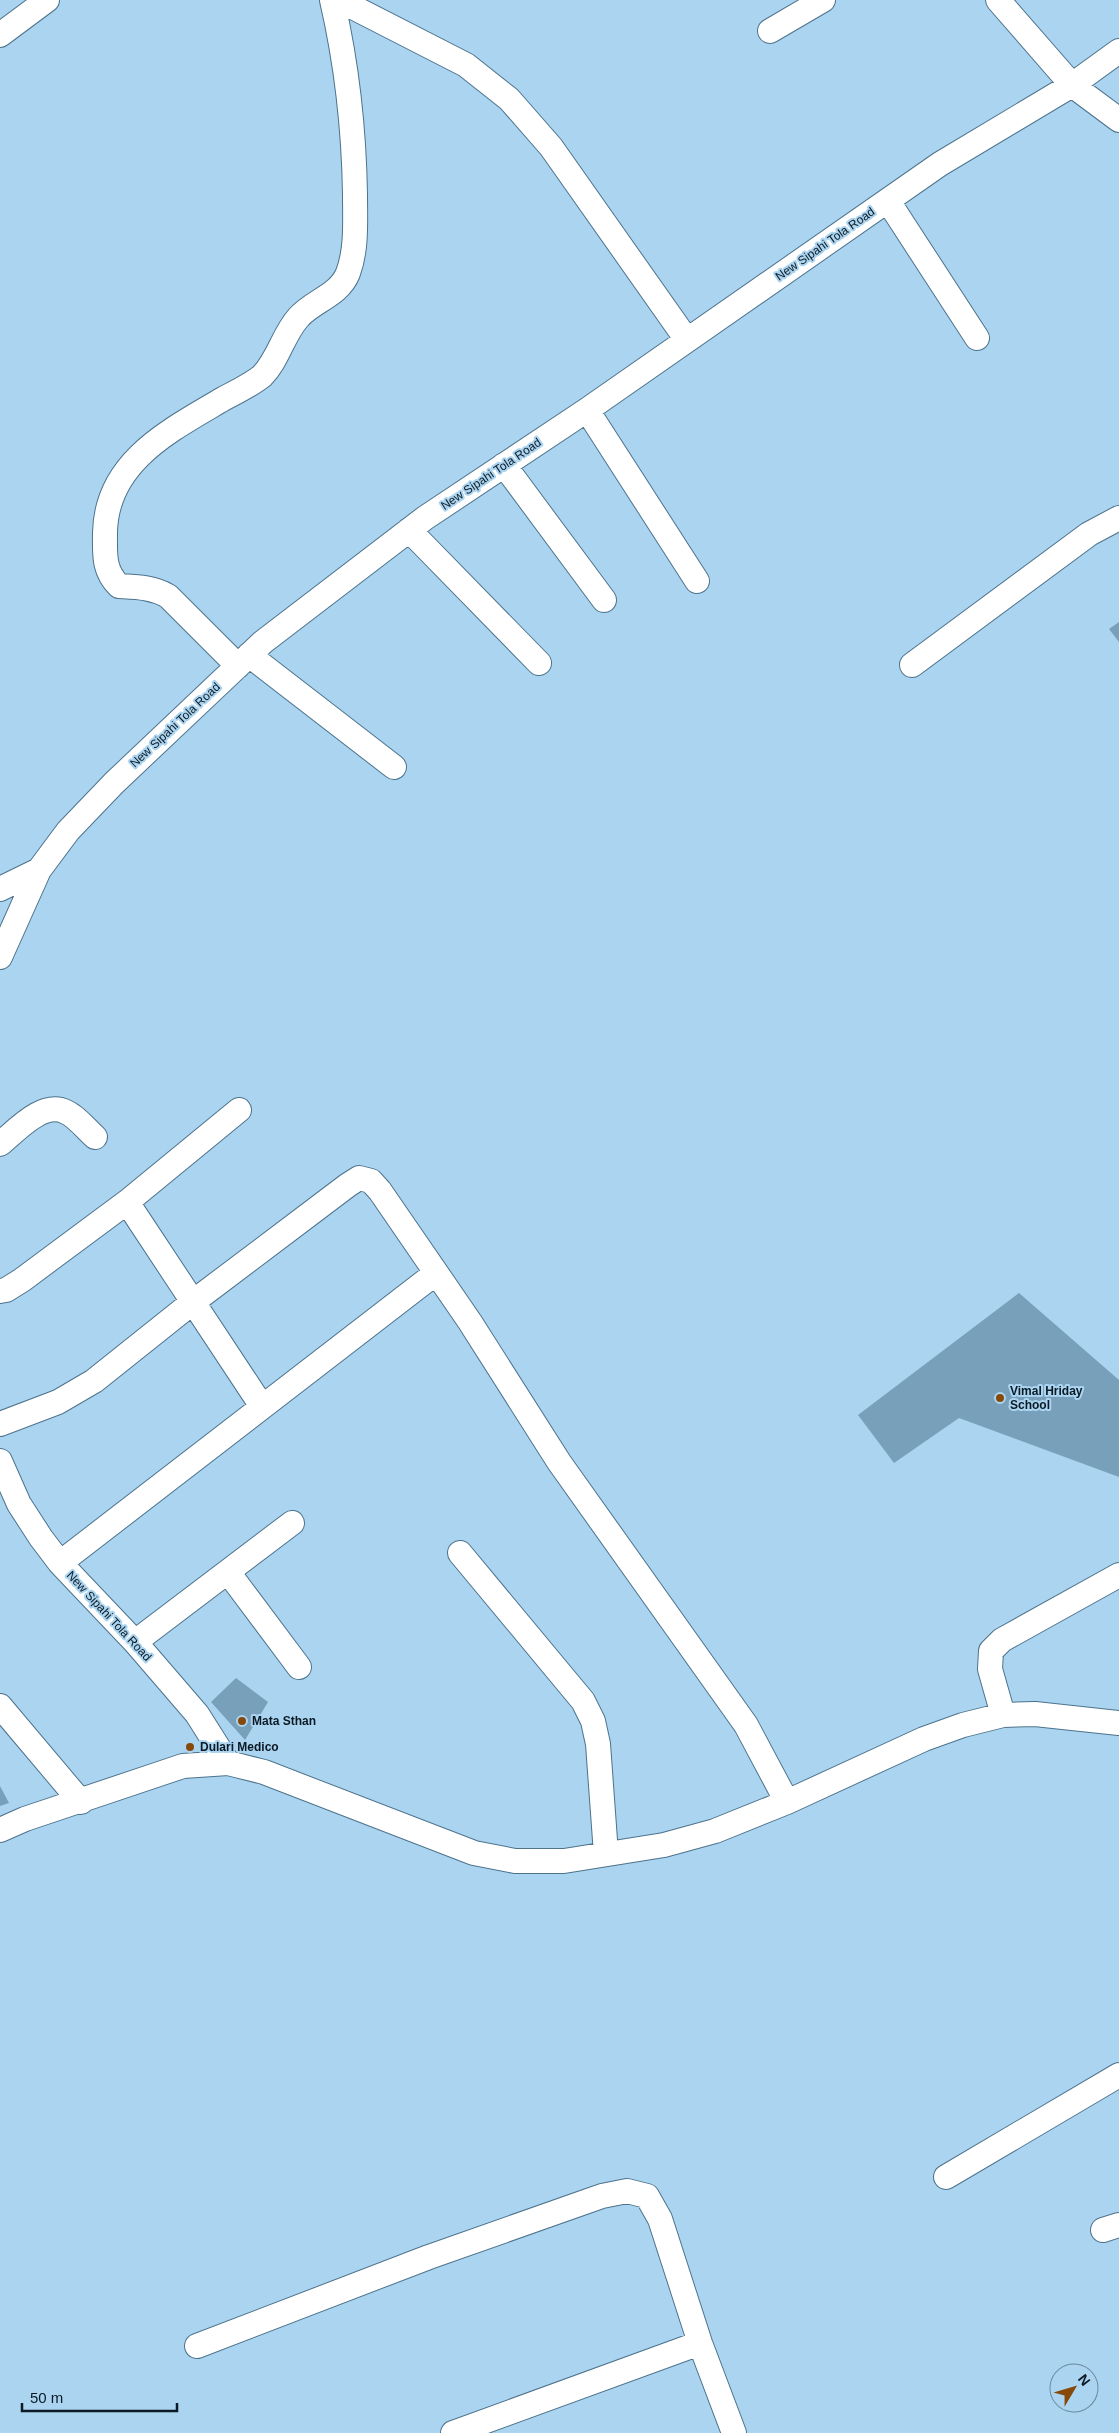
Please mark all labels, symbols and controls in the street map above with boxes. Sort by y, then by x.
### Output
street label: New Sipahi Tola Road [773,204,877,284]
street label: New Sipahi Tola Road [438,435,544,513]
street label: New Sipahi Tola Road [127,680,223,770]
place label: Vimal Hriday School [1010,1384,1083,1412]
marker: Vimal Hriday School [994,1392,1006,1404]
street label: New Sipahi Tola Road [64,1568,154,1664]
place label: Mata Sthan [252,1714,316,1728]
marker: Mata Sthan [236,1715,248,1727]
place label: Dulari Medico [200,1740,279,1754]
marker: Dulari Medico [184,1741,196,1753]
north arrow [1049,2363,1099,2413]
text: N [1075,2371,1094,2389]
scale bar [22,2380,178,2412]
text: 50 m [30,2389,63,2406]

